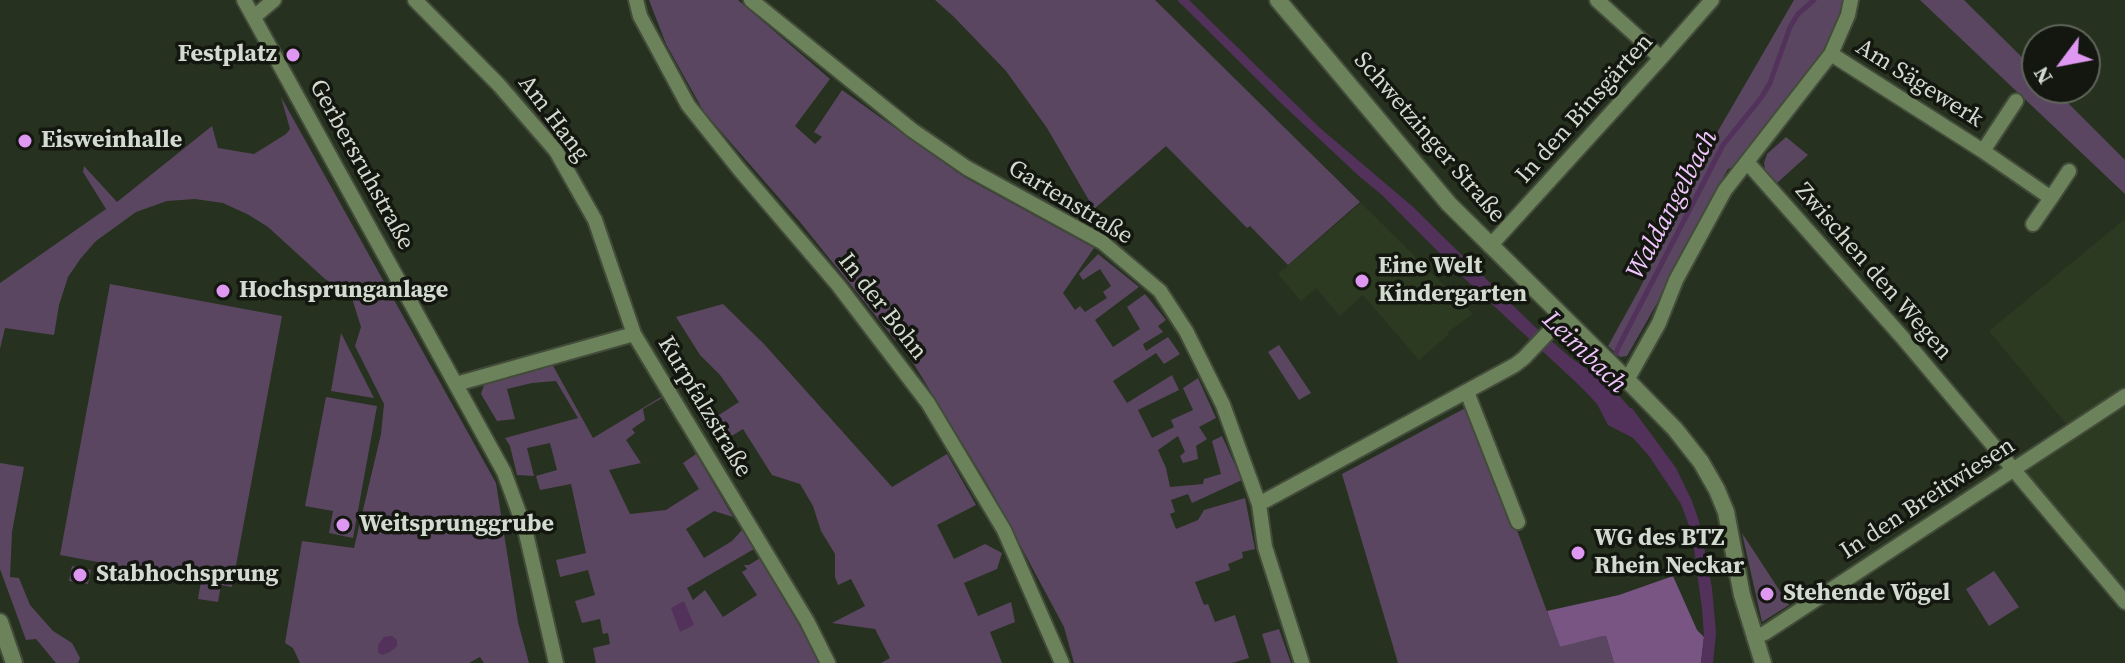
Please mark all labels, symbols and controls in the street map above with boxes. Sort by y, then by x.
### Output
north arrow [2021,24,2101,104]
street label: In den Binsgärten [1510,28,1660,190]
street label: Am Sägewerk [1850,33,1988,135]
place label: Festplatz [178,41,277,69]
marker: Festplatz [284,46,302,64]
street label: Schwetzinger Straße [1347,47,1511,229]
text: N [2025,61,2059,90]
street label: Am Hang [511,70,595,168]
street label: Gerbersruhstraße [302,75,420,255]
water label: Waldangelbach [1621,125,1725,285]
place label: Eisweinhalle [41,127,182,155]
marker: Eisweinhalle [16,132,34,150]
street label: Gartenstraße [1002,154,1138,252]
street label: Zwischen den Wegen [1788,178,1958,366]
street label: In der Bohn [831,248,933,366]
place label: Eine Welt Kindergarten [1378,253,1527,309]
marker: Eine Welt Kindergarten [1353,272,1371,290]
place label: Hochsprunganlage [239,277,448,305]
marker: Hochsprunganlage [214,282,232,300]
water label: Leimbach [1535,305,1633,401]
street label: Kurpfalzstraße [651,331,757,483]
street label: In den Breitwiesen [1835,432,2021,566]
place label: Weitsprunggrube [359,511,554,539]
marker: Weitsprunggrube [334,516,352,534]
place label: WG des BTZ Rhein Neckar [1594,525,1744,581]
marker: WG des BTZ Rhein Neckar [1569,544,1587,562]
place label: Stabhochsprung [96,561,279,589]
marker: Stabhochsprung [71,566,89,584]
place label: Stehende Vögel [1783,580,1950,608]
marker: Stehende Vögel [1758,585,1776,603]

